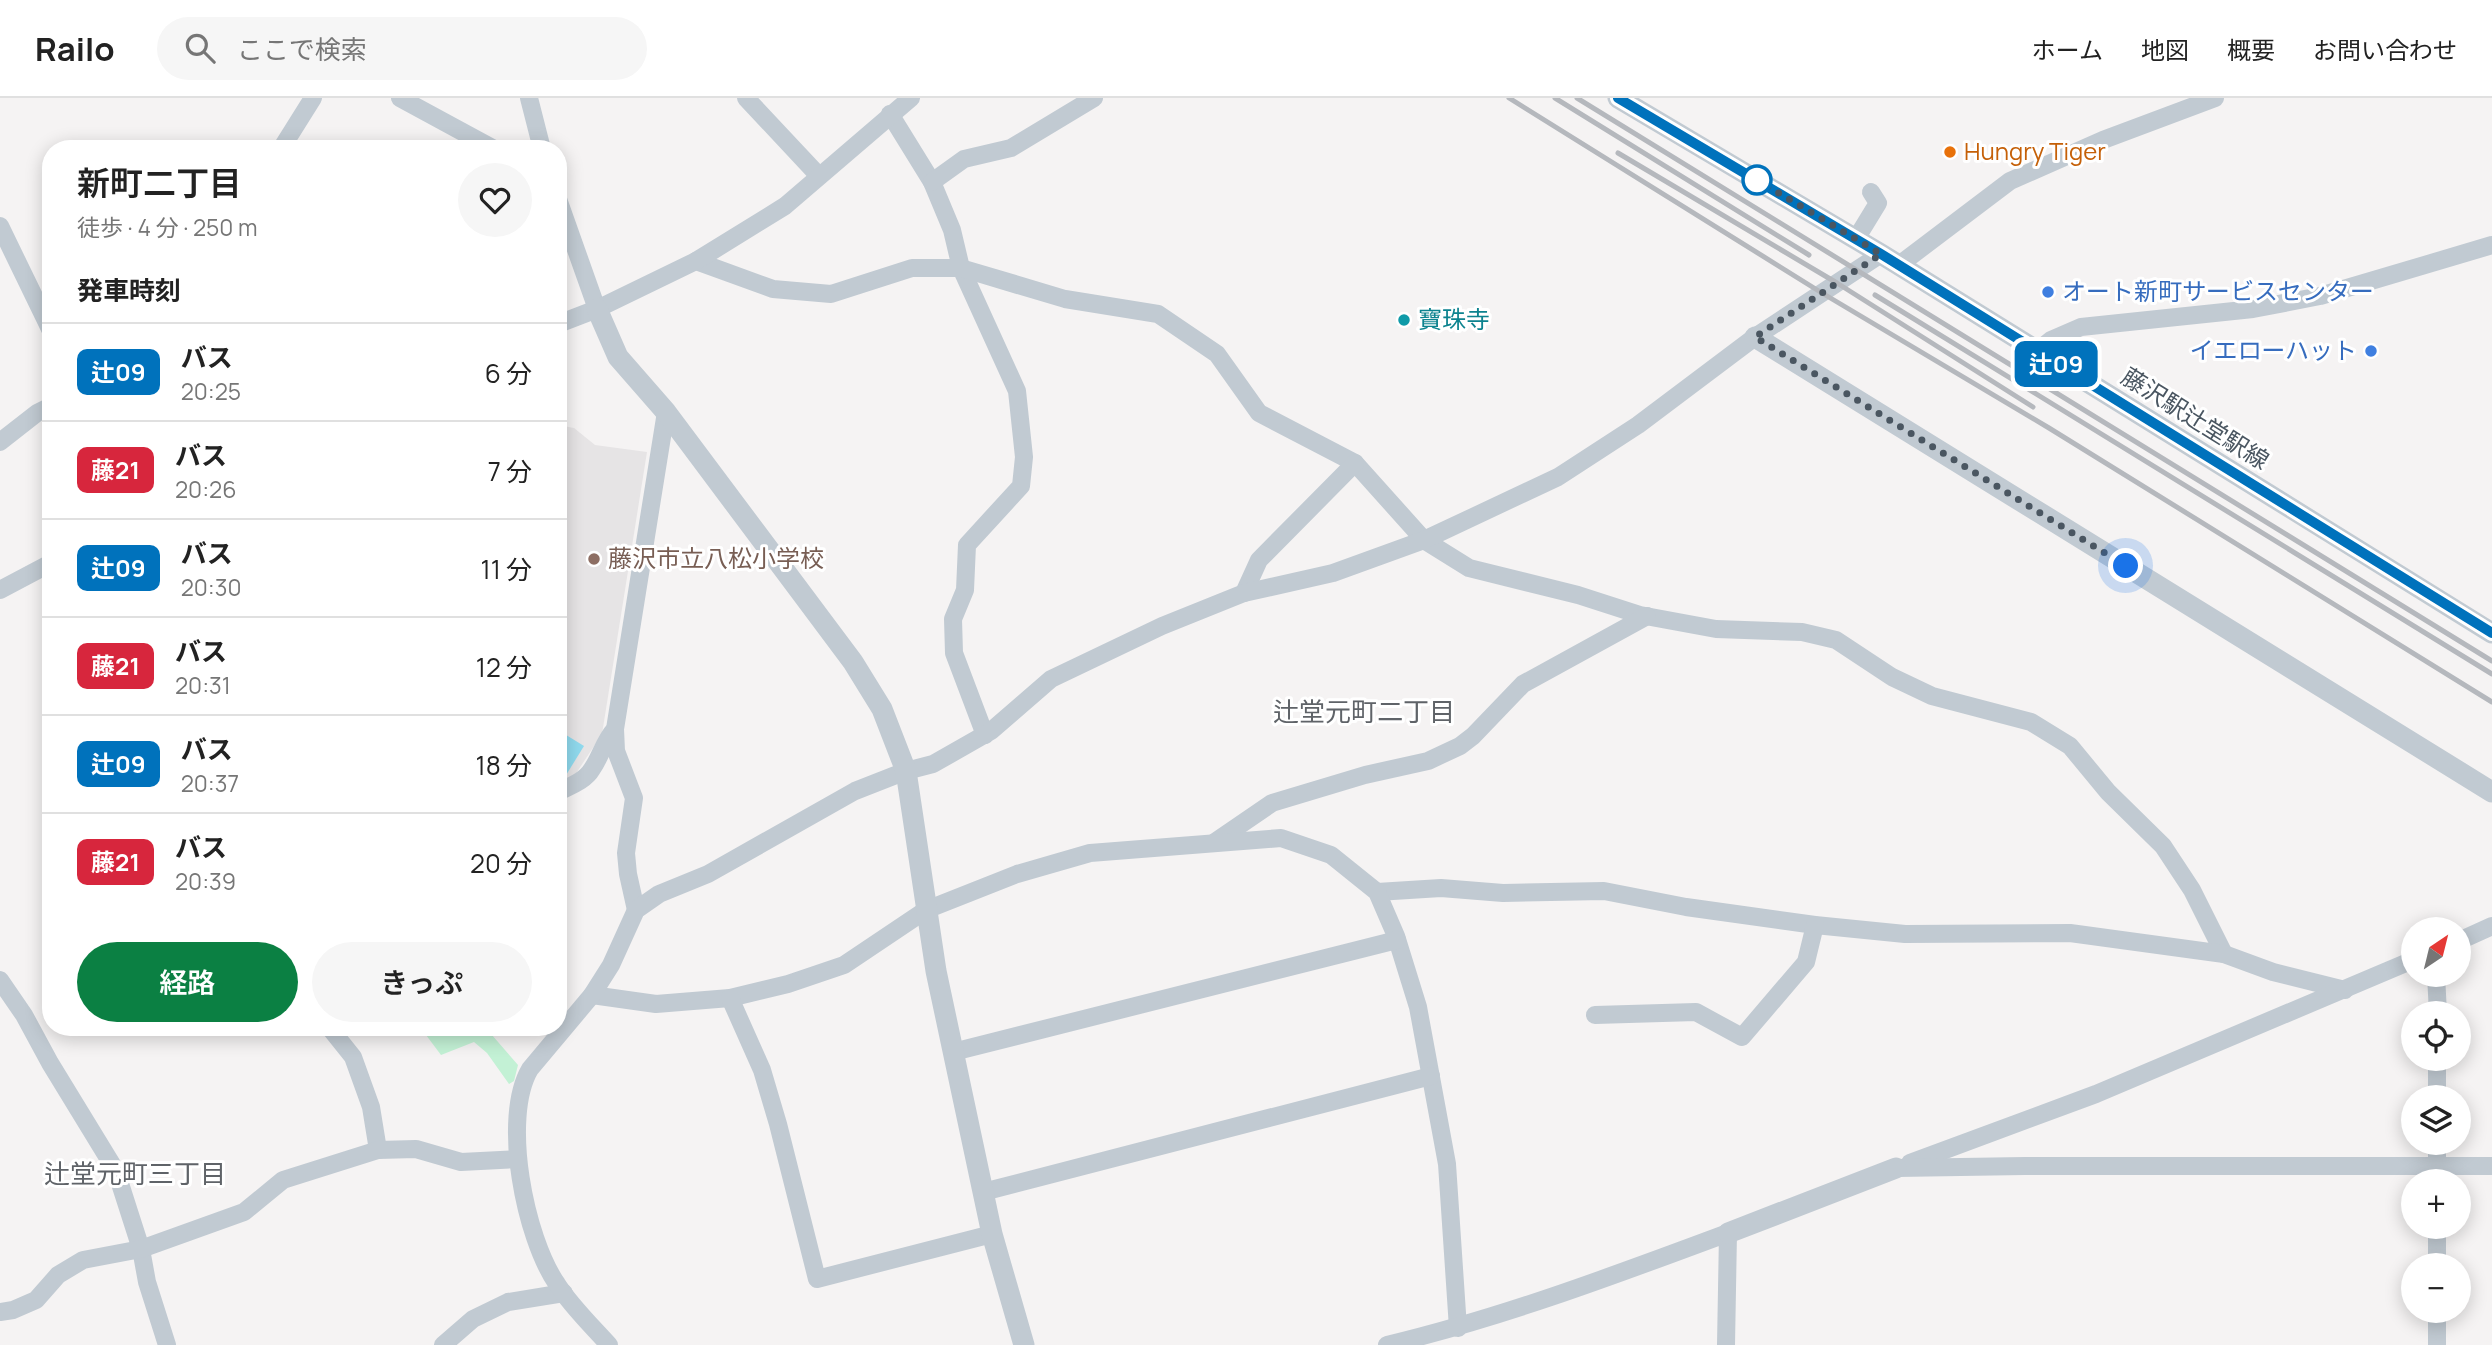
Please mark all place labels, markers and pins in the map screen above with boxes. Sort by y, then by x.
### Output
place label: Hungry Tiger [1964,134,2106,167]
marker: Hungry Tiger [1942,144,1958,160]
unlabelled marker [1742,165,1772,195]
place label: オート新町サービスセンター [2062,274,2374,307]
marker: オート新町サービスセンター [2040,284,2056,300]
place label: 寶珠寺 [1418,302,1490,335]
marker: 寶珠寺 [1396,312,1412,328]
place label: イエローハット [2190,333,2357,366]
marker: イエローハット [2363,343,2379,359]
place label: 藤沢市立八松小学校 [608,541,824,574]
marker: 藤沢市立八松小学校 [586,551,602,567]

